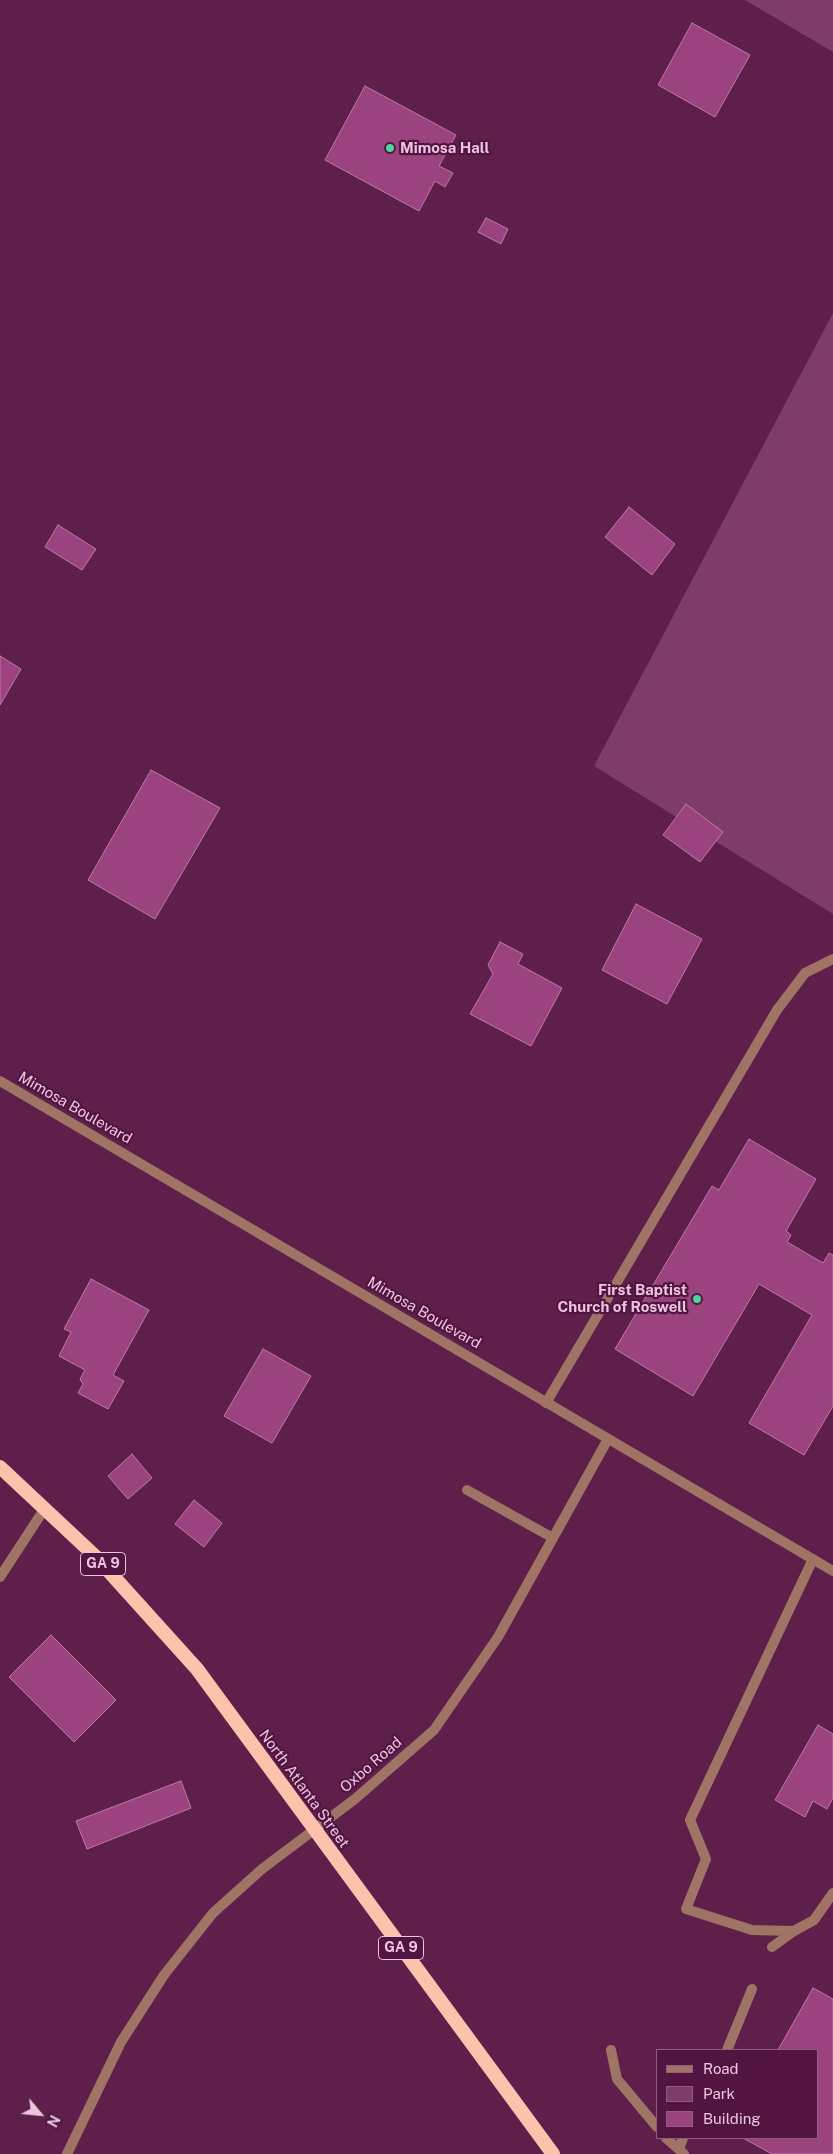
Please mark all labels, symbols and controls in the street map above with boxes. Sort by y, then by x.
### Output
place label: Mimosa Hall [400,139,489,157]
marker: Mimosa Hall [384,142,396,154]
street label: Mimosa Boulevard [15,1068,135,1148]
street label: Mimosa Boulevard [364,1273,484,1353]
place label: First Baptist Church of Roswell [558,1281,687,1316]
marker: First Baptist Church of Roswell [691,1293,703,1305]
road number: GA 9 [80,1552,126,1576]
street label: North Atlanta Street [255,1726,353,1852]
street label: Oxbo Road [336,1733,406,1797]
road number: GA 9 [378,1936,424,1960]
legend [656,2049,818,2139]
text: Road [703,2060,739,2077]
text: Park [703,2085,735,2102]
north arrow [15,2089,65,2139]
text: Building [703,2110,761,2127]
text: N [44,2112,63,2130]

